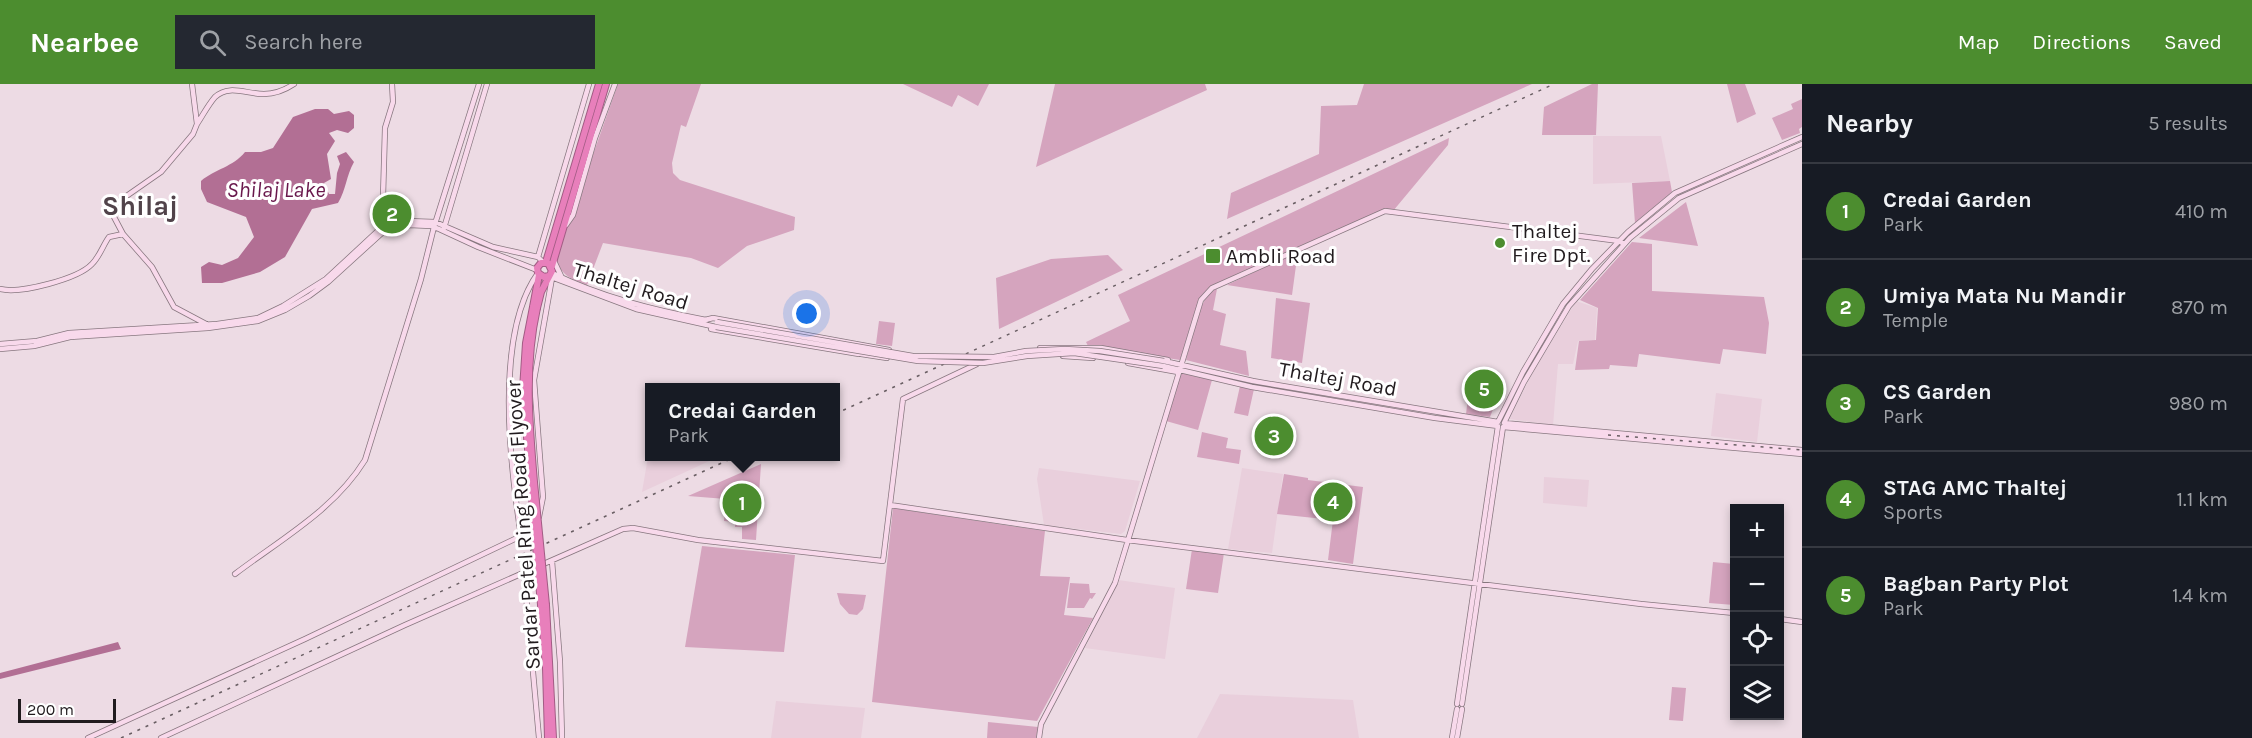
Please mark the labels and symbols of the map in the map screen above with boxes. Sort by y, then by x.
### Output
water label: Shilaj Lake [226,177,326,203]
district label: Shilaj [102,190,178,222]
pin: 2 [372,192,412,236]
place label: Thaltej Fire Dpt. [1512,219,1591,267]
marker: Thaltej Fire Dpt. [1493,236,1507,250]
place label: Ambli Road [1226,244,1336,268]
marker: Ambli Road [1204,247,1222,265]
street label: Thaltej Road [570,257,692,315]
your location [792,299,821,328]
street label: Thaltej Road [1277,357,1399,401]
pin: 5 [1464,366,1504,412]
street label: Sardar Patel Ring Road Flyover [501,379,545,671]
pin: 3 [1254,414,1294,458]
pin: 1 [722,480,762,526]
pin: 4 [1314,480,1352,524]
scale bar [18,696,116,724]

